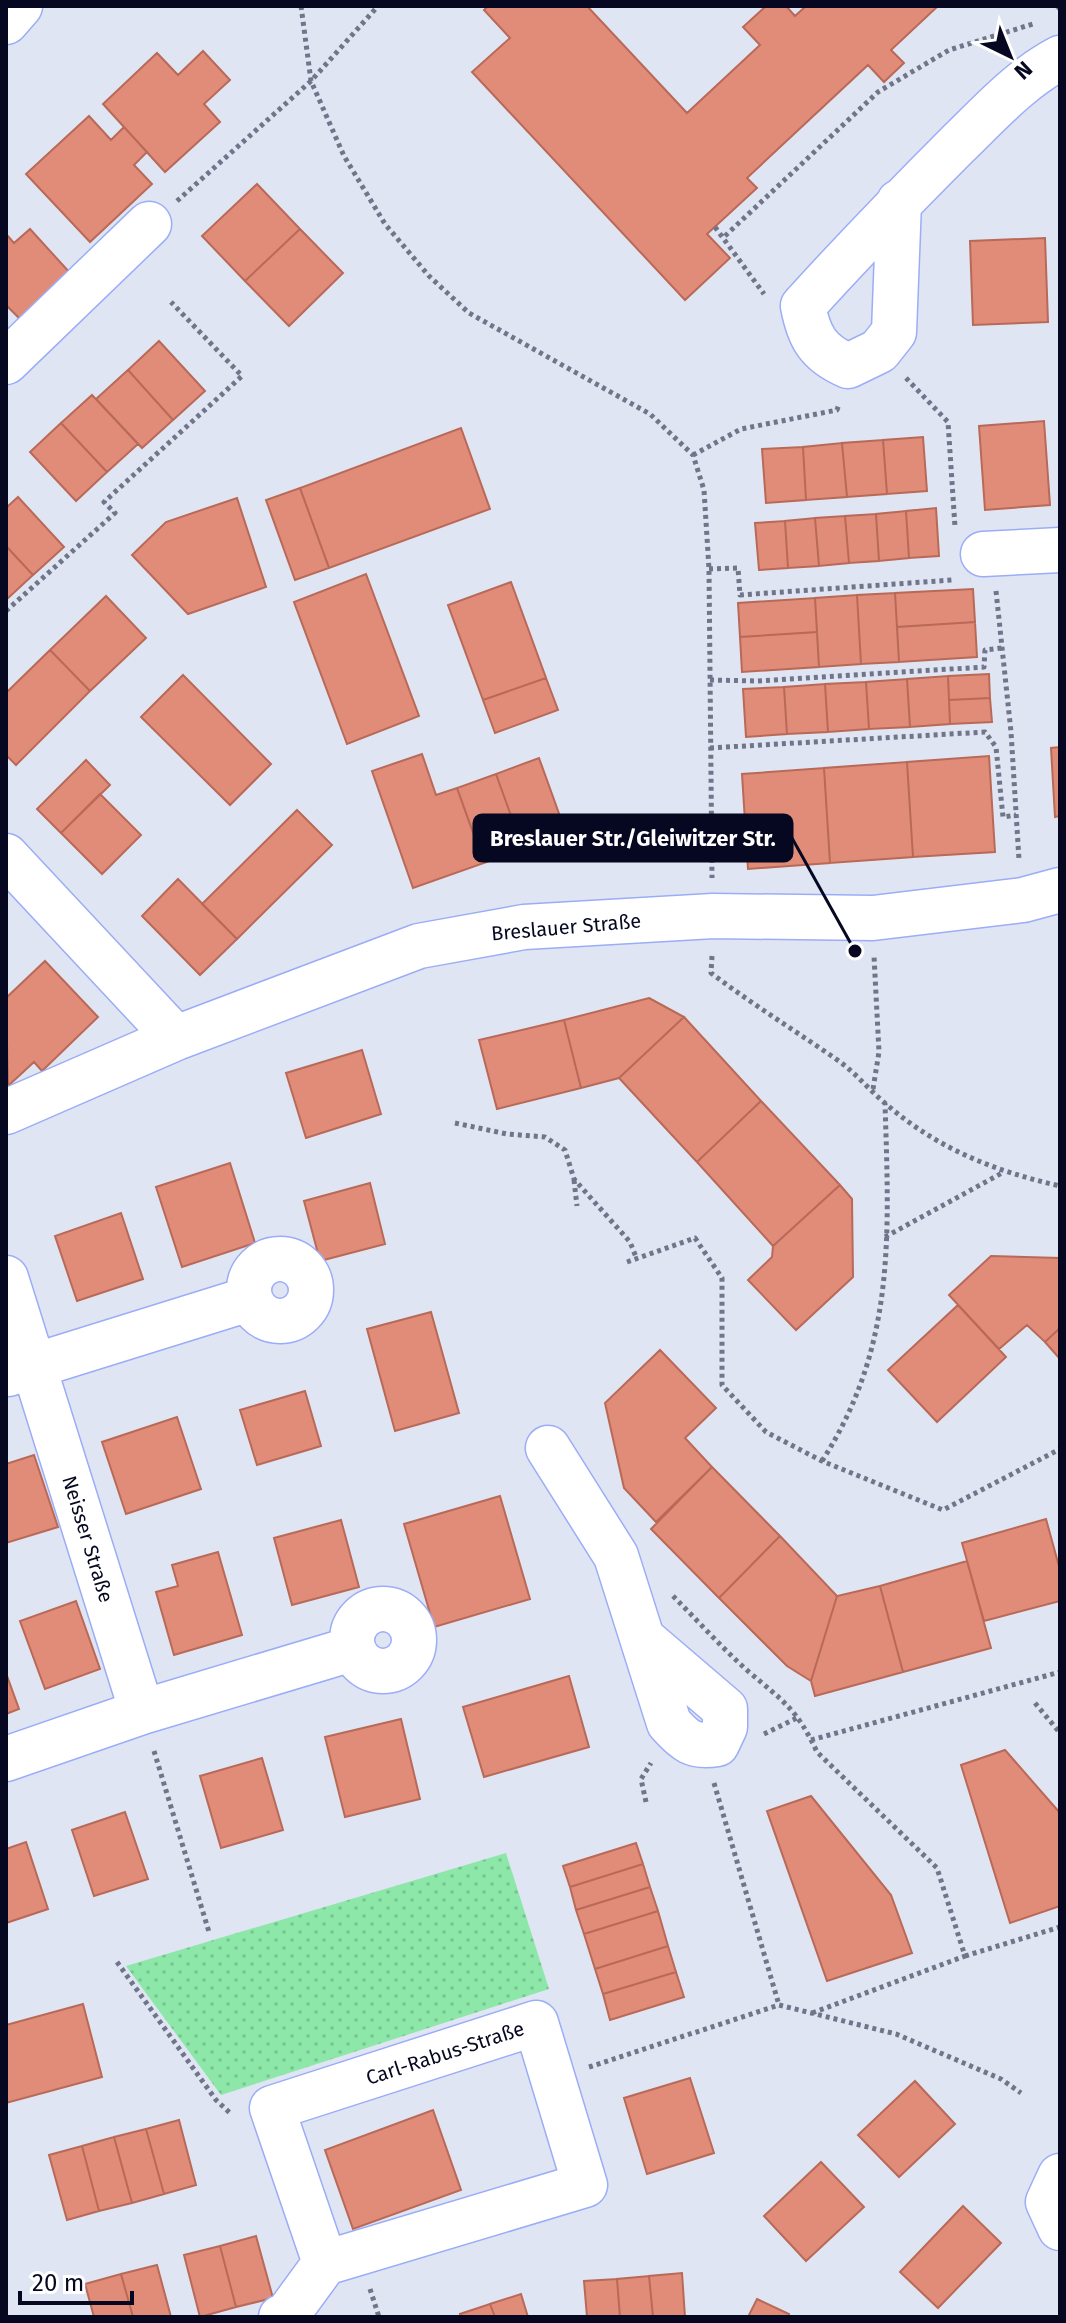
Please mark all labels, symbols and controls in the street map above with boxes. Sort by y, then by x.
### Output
north arrow [970,16,1050,96]
text: N [1009,55,1038,85]
callout: Breslauer Str./Gleiwitzer Str. [474,815,792,861]
text: Breslauer Str./Gleiwitzer Str. [490,825,776,852]
street label: Breslauer Straße [490,908,642,946]
street label: Neisser Straße [57,1473,119,1605]
street label: Carl-Rabus-Straße [363,2016,527,2090]
scale bar [20,2255,132,2305]
text: 20 m [32,2269,84,2297]

